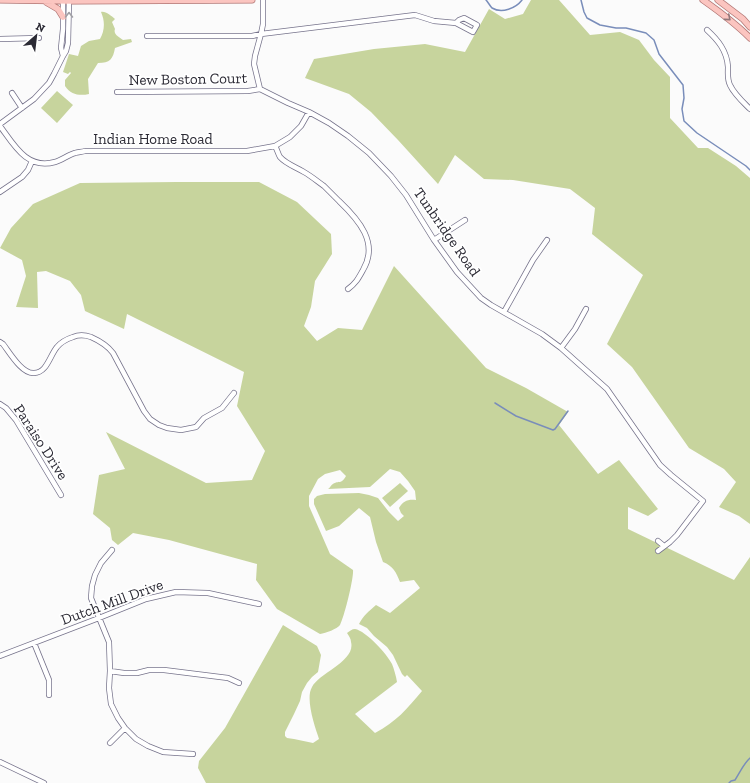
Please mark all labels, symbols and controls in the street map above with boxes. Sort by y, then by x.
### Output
one-way arrow [65,12,73,18]
one-way arrow [723,13,730,20]
north arrow [16,16,56,56]
text: N [34,20,48,36]
street label: New Boston Court [129,69,248,89]
street label: Indian Home Road [93,130,213,148]
street label: Tunbridge Road [410,184,485,280]
street label: Paraiso Drive [10,401,72,483]
street label: Dutch Mill Drive [59,575,165,629]

